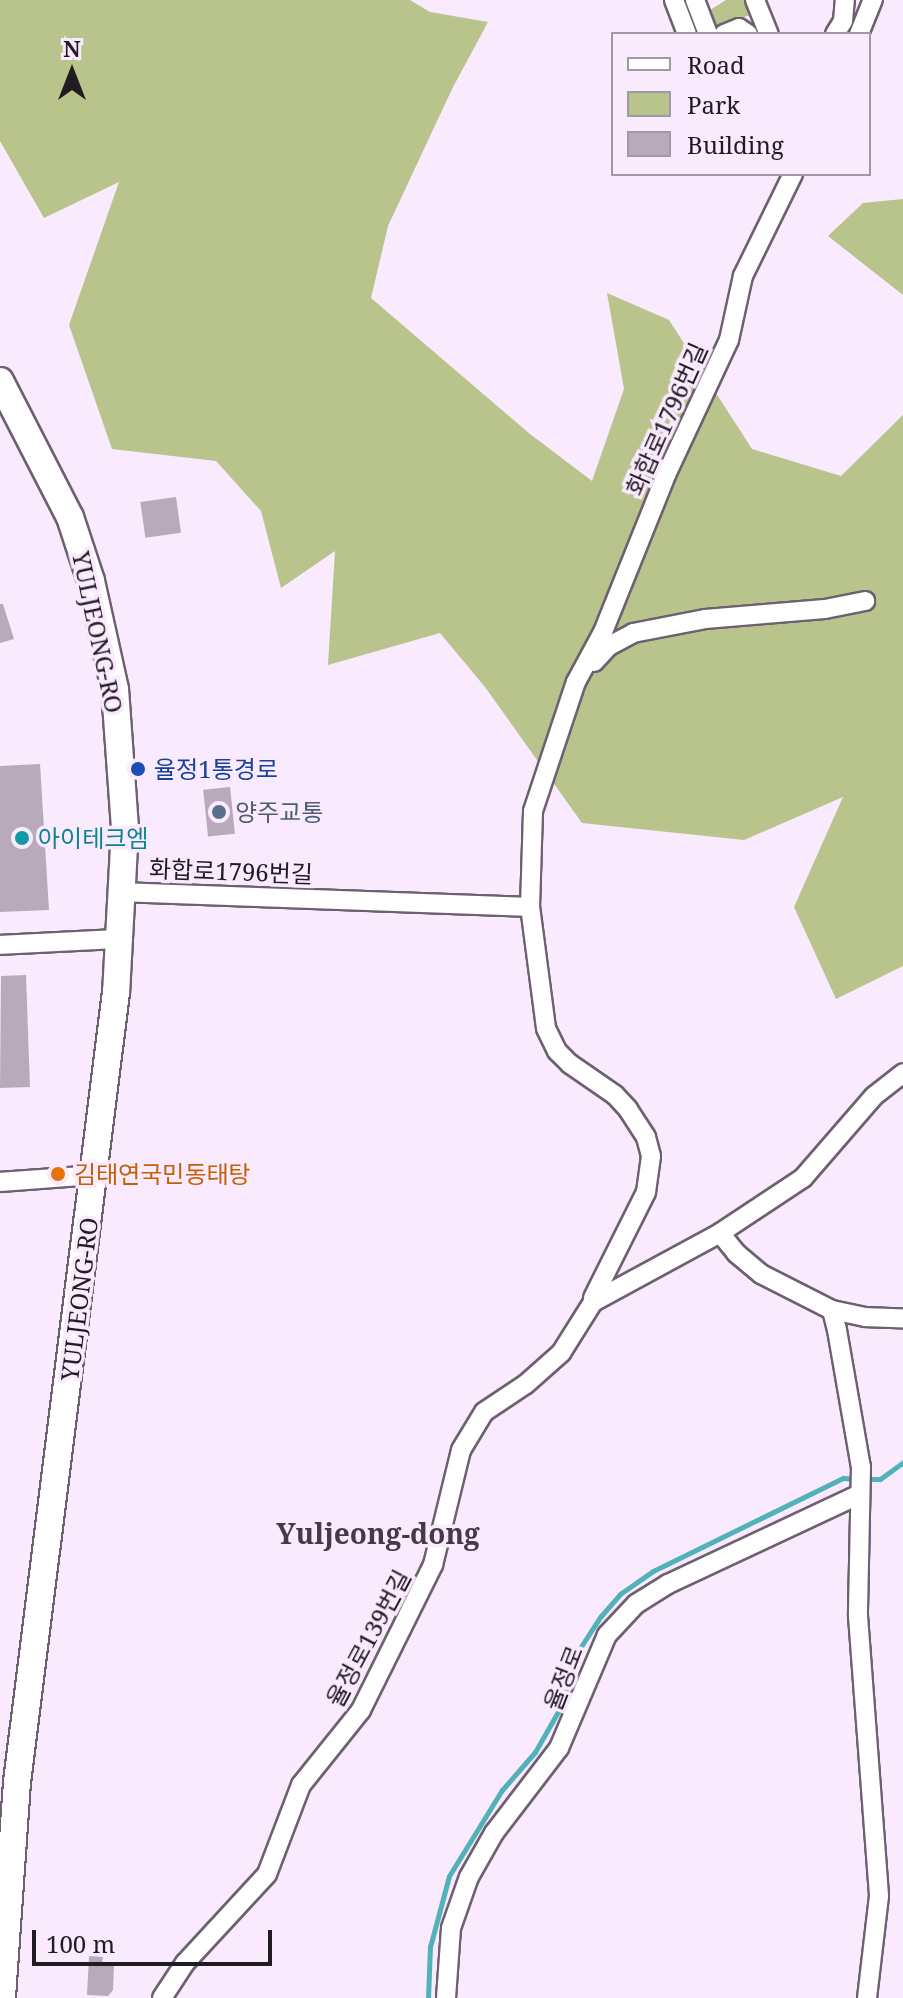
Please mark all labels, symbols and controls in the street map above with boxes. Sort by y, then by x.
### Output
north arrow [32,32,112,112]
legend [611,32,871,176]
text: N [63,33,81,63]
text: Road [687,48,745,81]
text: Park [687,88,740,121]
text: Building [687,128,784,161]
street label: 화합로1796번길 [619,338,713,500]
street label: YULJEONG-RO [67,549,129,715]
place label: 율정1통경로 [154,755,278,783]
marker: 율정1통경로 [129,760,147,778]
place label: 양주교통 [235,798,323,826]
marker: 양주교통 [210,803,228,821]
place label: 아이테크엠 [38,824,148,852]
marker: 아이테크엠 [13,829,31,847]
street label: 화합로1796번길 [149,854,313,888]
place label: 김태연국민동태탕 [74,1160,251,1188]
marker: 김태연국민동태탕 [49,1165,67,1183]
street label: YULJEONG-RO [55,1216,103,1382]
district label: Yuljeong-dong [276,1516,480,1550]
street label: 율정로139번길 [320,1565,416,1711]
street label: 율정로 [538,1642,588,1714]
scale bar [36,1914,276,1964]
text: 100 m [46,1927,115,1960]

